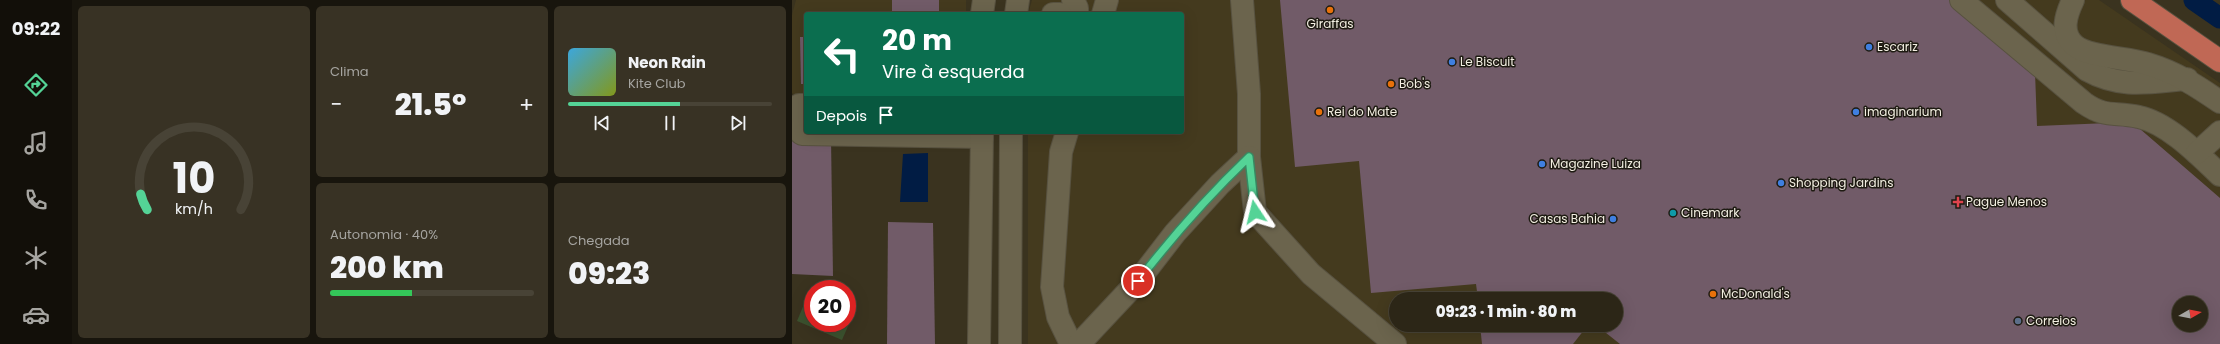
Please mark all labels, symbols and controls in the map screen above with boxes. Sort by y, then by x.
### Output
marker: Giraffas [1325,5,1335,15]
place label: Giraffas [1306,15,1354,32]
text: 09:22 [12,16,60,41]
text: 20 m [882,21,952,60]
icon: left [816,28,868,80]
place label: Escariz [1877,38,1918,55]
marker: Escariz [1864,42,1874,52]
text: Neon Rain [628,52,706,73]
place label: Le Biscuit [1460,53,1515,70]
marker: Le Biscuit [1447,57,1457,67]
text: Vire à esquerda [882,59,1025,84]
text: Clima [330,62,369,81]
icon: directions [22,71,50,99]
text: Kite Club [628,74,686,93]
place label: Bob's [1399,75,1430,92]
marker: Bob's [1386,79,1396,89]
text: 21.5° [395,83,466,126]
text: − [330,89,342,120]
text: + [519,89,534,120]
place label: Rei do Mate [1327,103,1397,120]
place label: imaginarium [1864,103,1942,120]
icon: arrive [875,104,897,126]
text: Depois [816,105,867,126]
marker: Rei do Mate [1314,107,1324,117]
marker: imaginarium [1851,107,1861,117]
icon: previous [591,112,613,134]
icon: pause [659,112,681,134]
icon: next [727,112,749,134]
icon: music [22,129,50,157]
text: 10 [173,149,215,208]
place label: Magazine Luiza [1550,155,1641,172]
marker: Magazine Luiza [1537,159,1547,169]
place label: Shopping Jardins [1789,174,1894,191]
marker: Shopping Jardins [1776,178,1786,188]
icon: phone [22,186,50,214]
position arrow [1234,191,1276,233]
place label: Pague Menos [1966,193,2047,210]
marker: Pague Menos [1953,197,1963,207]
text: km/h [175,199,213,219]
place label: Cinemark [1681,204,1740,221]
marker: Cinemark [1668,208,1678,218]
place label: Casas Bahia [1530,210,1605,227]
marker: Casas Bahia [1608,214,1618,224]
text: Autonomia · 40% [330,225,438,244]
text: Chegada [568,231,630,250]
icon: climate [22,244,50,272]
text: 200 km [330,246,444,289]
text: 09:23 [568,252,650,295]
pin [1121,264,1155,298]
icon: arrive [1127,270,1149,292]
speed limit sign: 20 [804,280,856,332]
place label: McDonald's [1721,285,1790,302]
marker: McDonald's [1708,289,1718,299]
north arrow [2172,296,2208,332]
map controls [2172,296,2208,332]
icon: car [22,301,50,329]
text: 09:23 · 1 min · 80 m [1436,301,1576,322]
place label: Correios [2026,312,2076,329]
marker: Correios [2013,316,2023,326]

